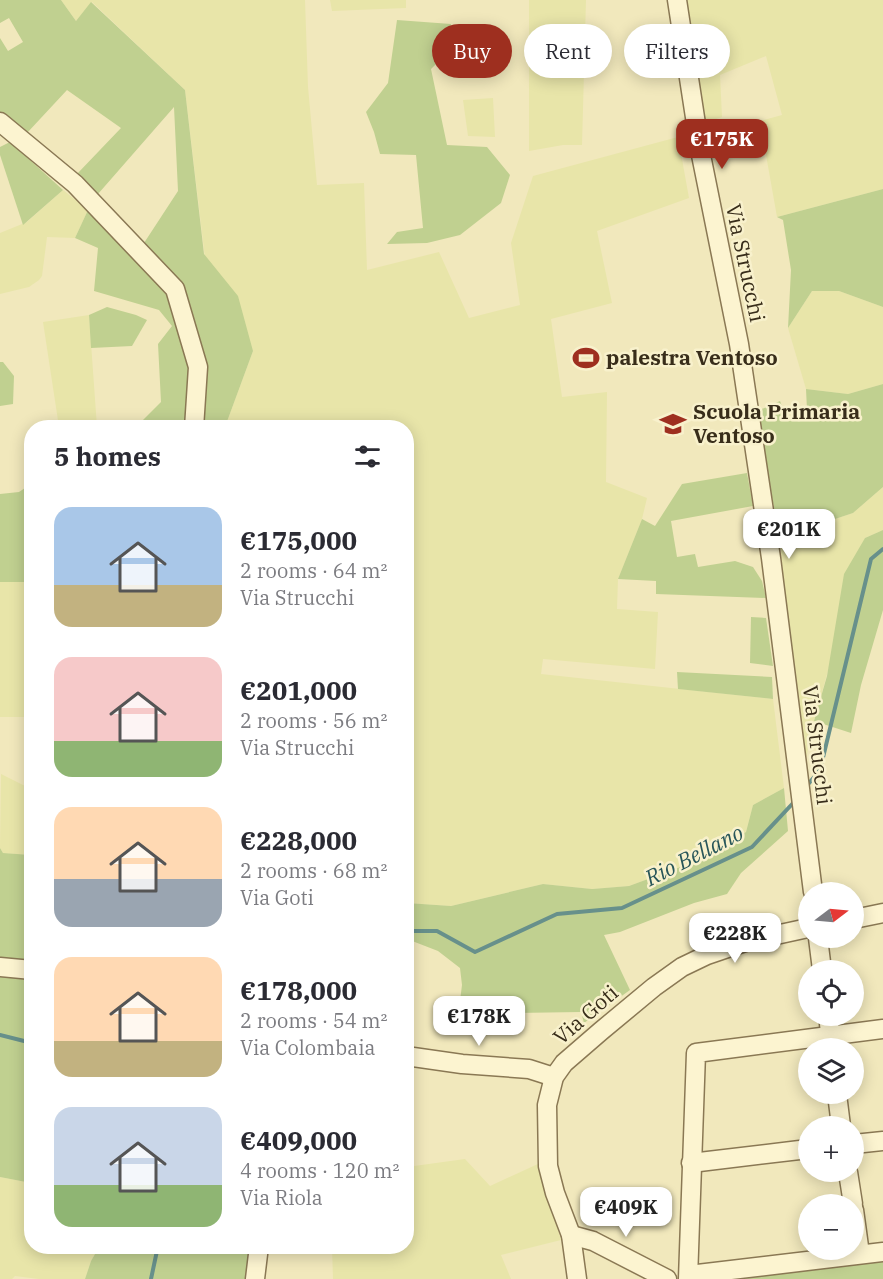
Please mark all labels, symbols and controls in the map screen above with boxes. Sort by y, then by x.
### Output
chip: Buy [432,24,512,78]
chip: Rent [524,24,612,78]
chip: Filters [624,24,730,78]
pin: €175K [680,119,764,170]
text: €175K [690,125,754,152]
street label: Via Strucchi [720,201,772,324]
sports icon: palestra Ventoso [571,343,601,373]
place label: palestra Ventoso [606,343,778,371]
place label: Scuola Primaria Ventoso [693,397,860,449]
school or university icon: Scuola Primaria Ventoso [658,409,688,439]
text: 5 homes [54,439,161,473]
icon: filters [351,440,384,473]
pin: €201K [747,509,831,560]
text: €201K [757,515,821,542]
text: €175,000 [240,523,357,557]
icon: home [102,531,174,603]
text: 2 rooms · 64 m² [240,557,387,584]
text: Via Strucchi [240,584,354,611]
text: €201,000 [240,673,357,707]
icon: home [102,681,174,753]
street label: Via Strucchi [797,684,839,806]
text: 2 rooms · 56 m² [240,707,387,734]
text: Via Strucchi [240,734,354,761]
water label: Rio Bellano [639,817,748,892]
text: €228,000 [240,823,357,857]
icon: home [102,831,174,903]
text: 2 rooms · 68 m² [240,857,387,884]
north arrow [798,882,864,948]
map controls [798,882,864,1260]
text: Via Goti [240,884,314,911]
pin: €228K [693,913,777,964]
text: €228K [703,919,767,946]
button: locate [798,960,864,1026]
text: €178,000 [240,973,357,1007]
street label: Via Goti [547,978,624,1050]
icon: home [102,981,174,1053]
pin: €178K [437,996,521,1047]
text: €178K [447,1002,511,1029]
text: 2 rooms · 54 m² [240,1007,387,1034]
text: Via Colombaia [240,1034,375,1061]
button: layers [798,1038,864,1104]
button: + [798,1116,864,1182]
text: €409,000 [240,1123,357,1157]
icon: home [102,1131,174,1203]
text: 4 rooms · 120 m² [240,1157,399,1184]
text: Via Riola [240,1184,323,1211]
pin: €409K [584,1187,668,1238]
text: €409K [594,1193,658,1220]
button: − [798,1194,864,1260]

